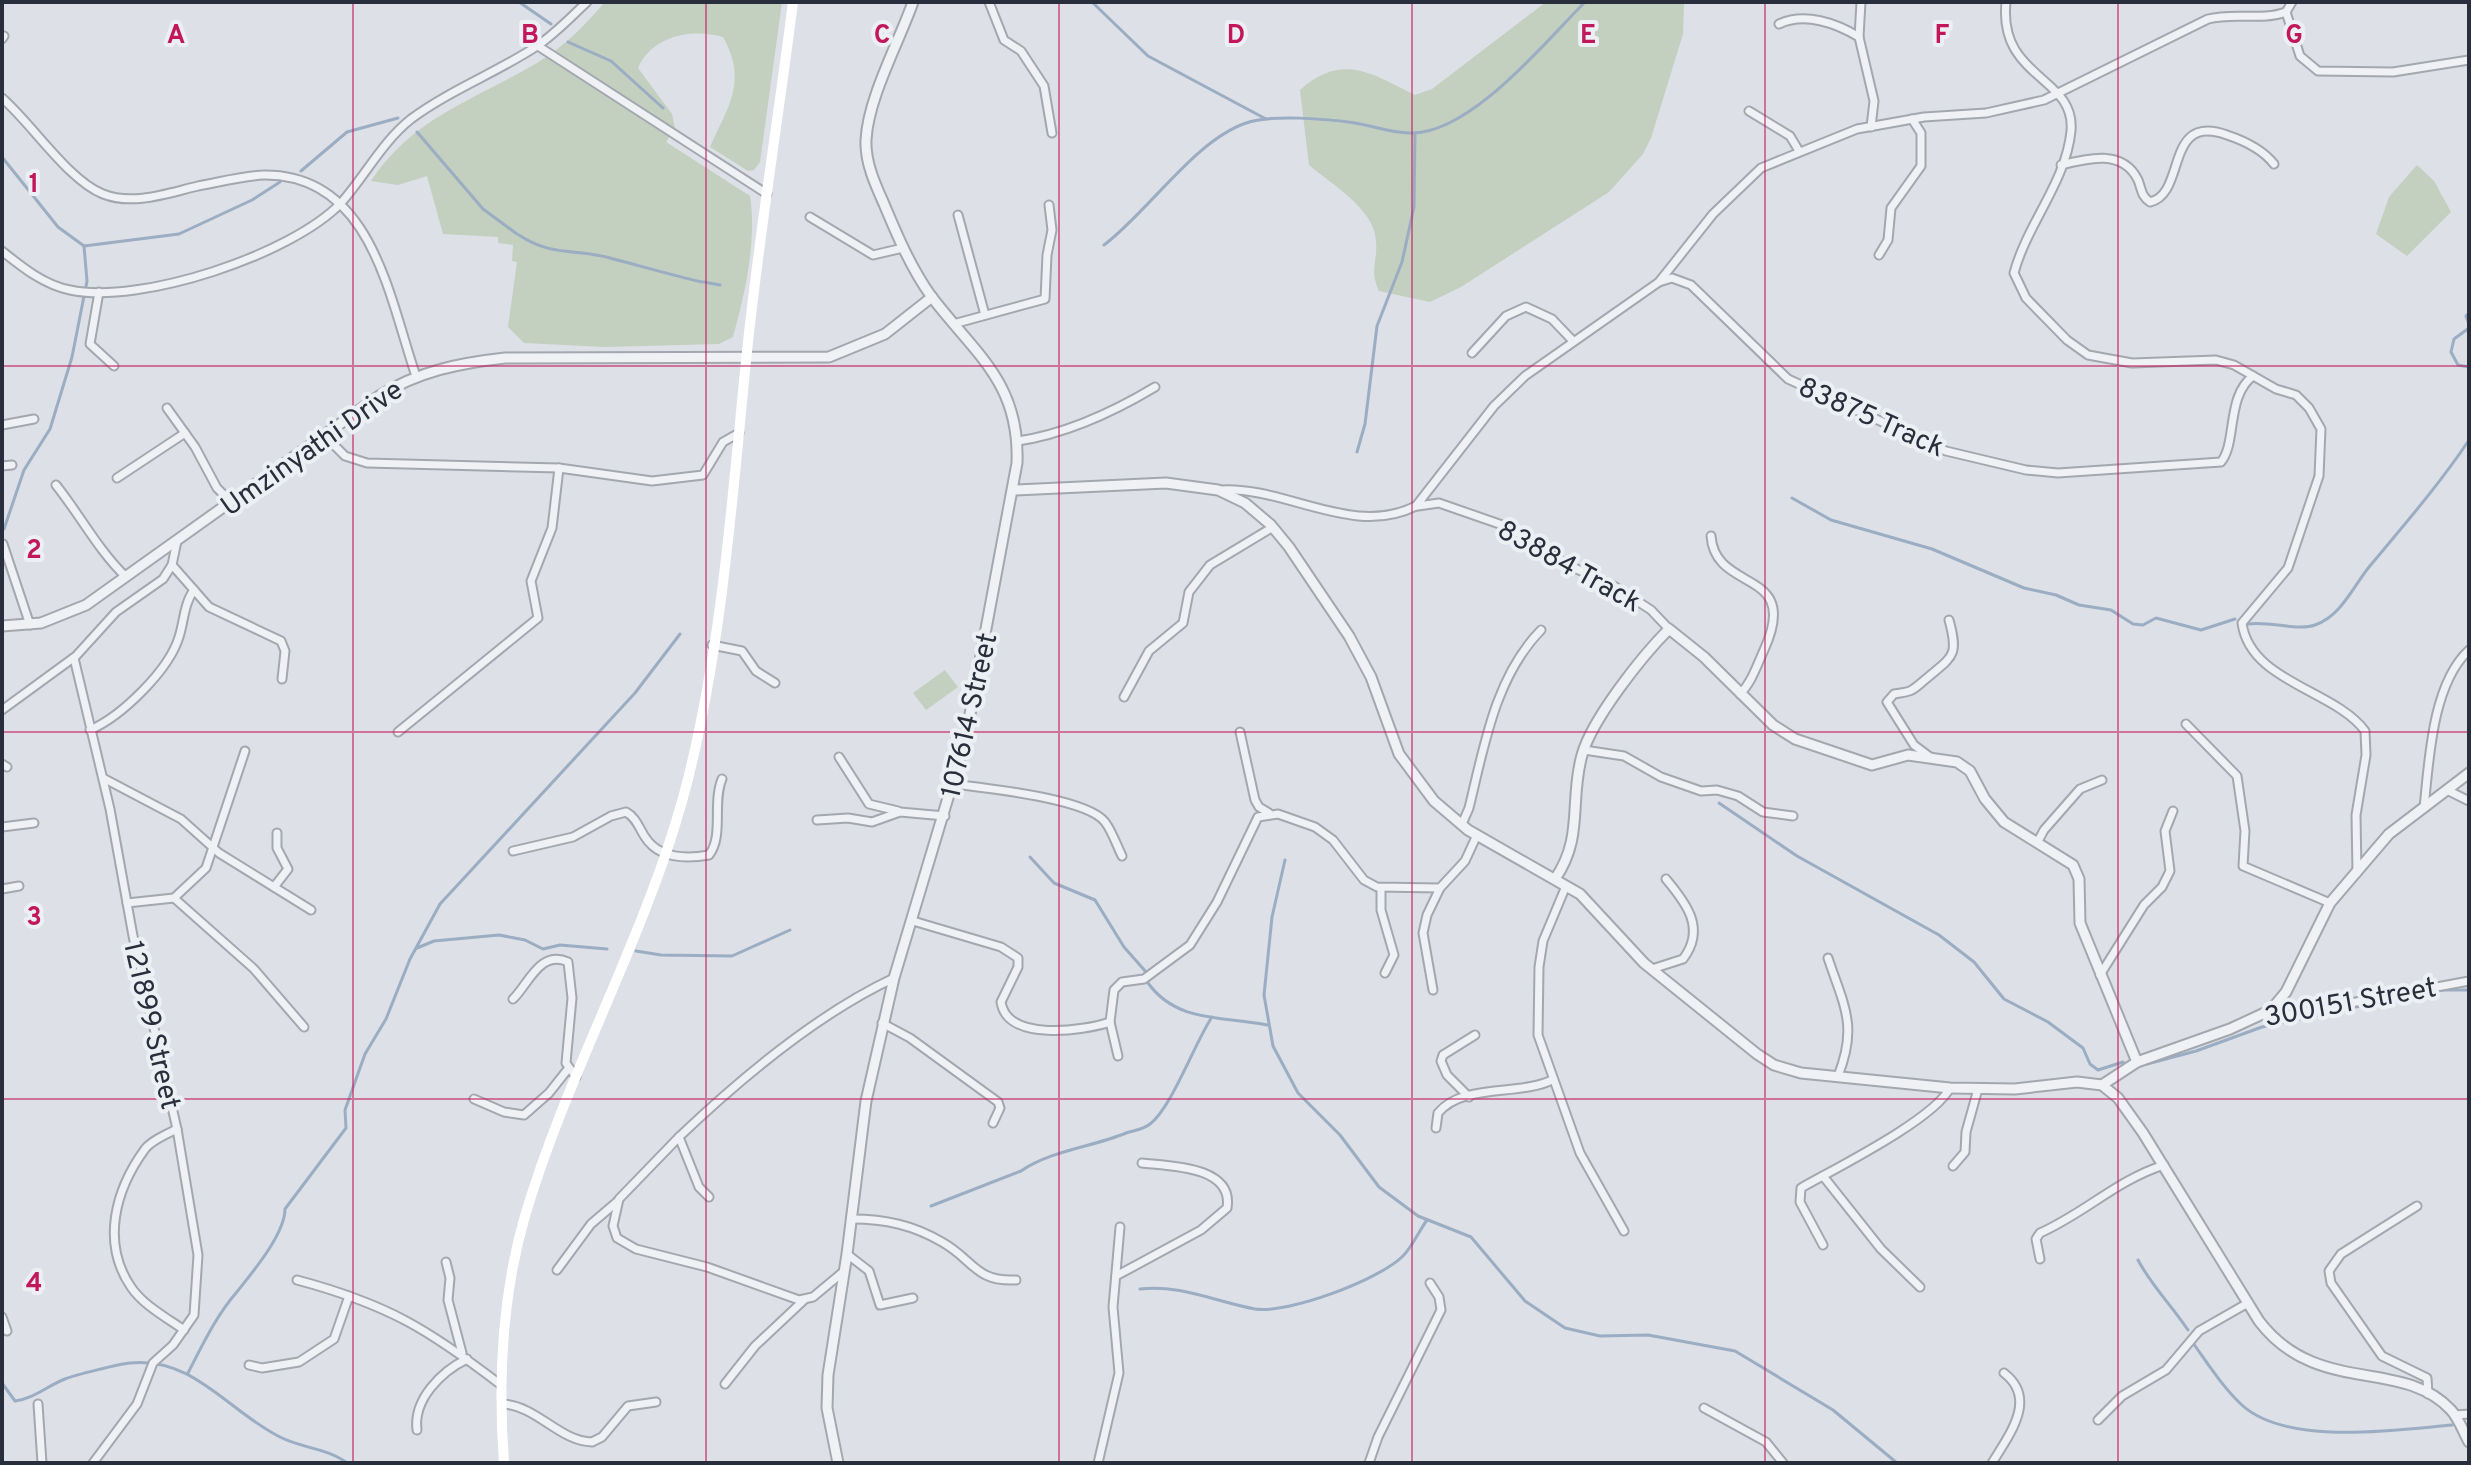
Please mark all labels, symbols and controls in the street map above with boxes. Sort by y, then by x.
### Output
text: A [167,20,185,53]
text: B [521,20,539,53]
text: C [874,20,890,53]
text: D [1227,20,1245,53]
text: E [1580,20,1596,53]
text: F [1935,20,1950,53]
text: G [2285,20,2303,53]
text: 1 [29,169,39,202]
street label: 83875 Track [1792,370,1950,467]
street label: Umzinyathi Drive [215,373,411,526]
street label: 83884 Track [1490,513,1647,622]
text: 2 [26,535,42,568]
street label: 107614 Street [934,630,1007,802]
text: 3 [26,902,42,935]
street label: 121899 Street [113,938,187,1113]
street label: 300151 Street [2262,971,2439,1037]
text: 4 [26,1268,42,1301]

